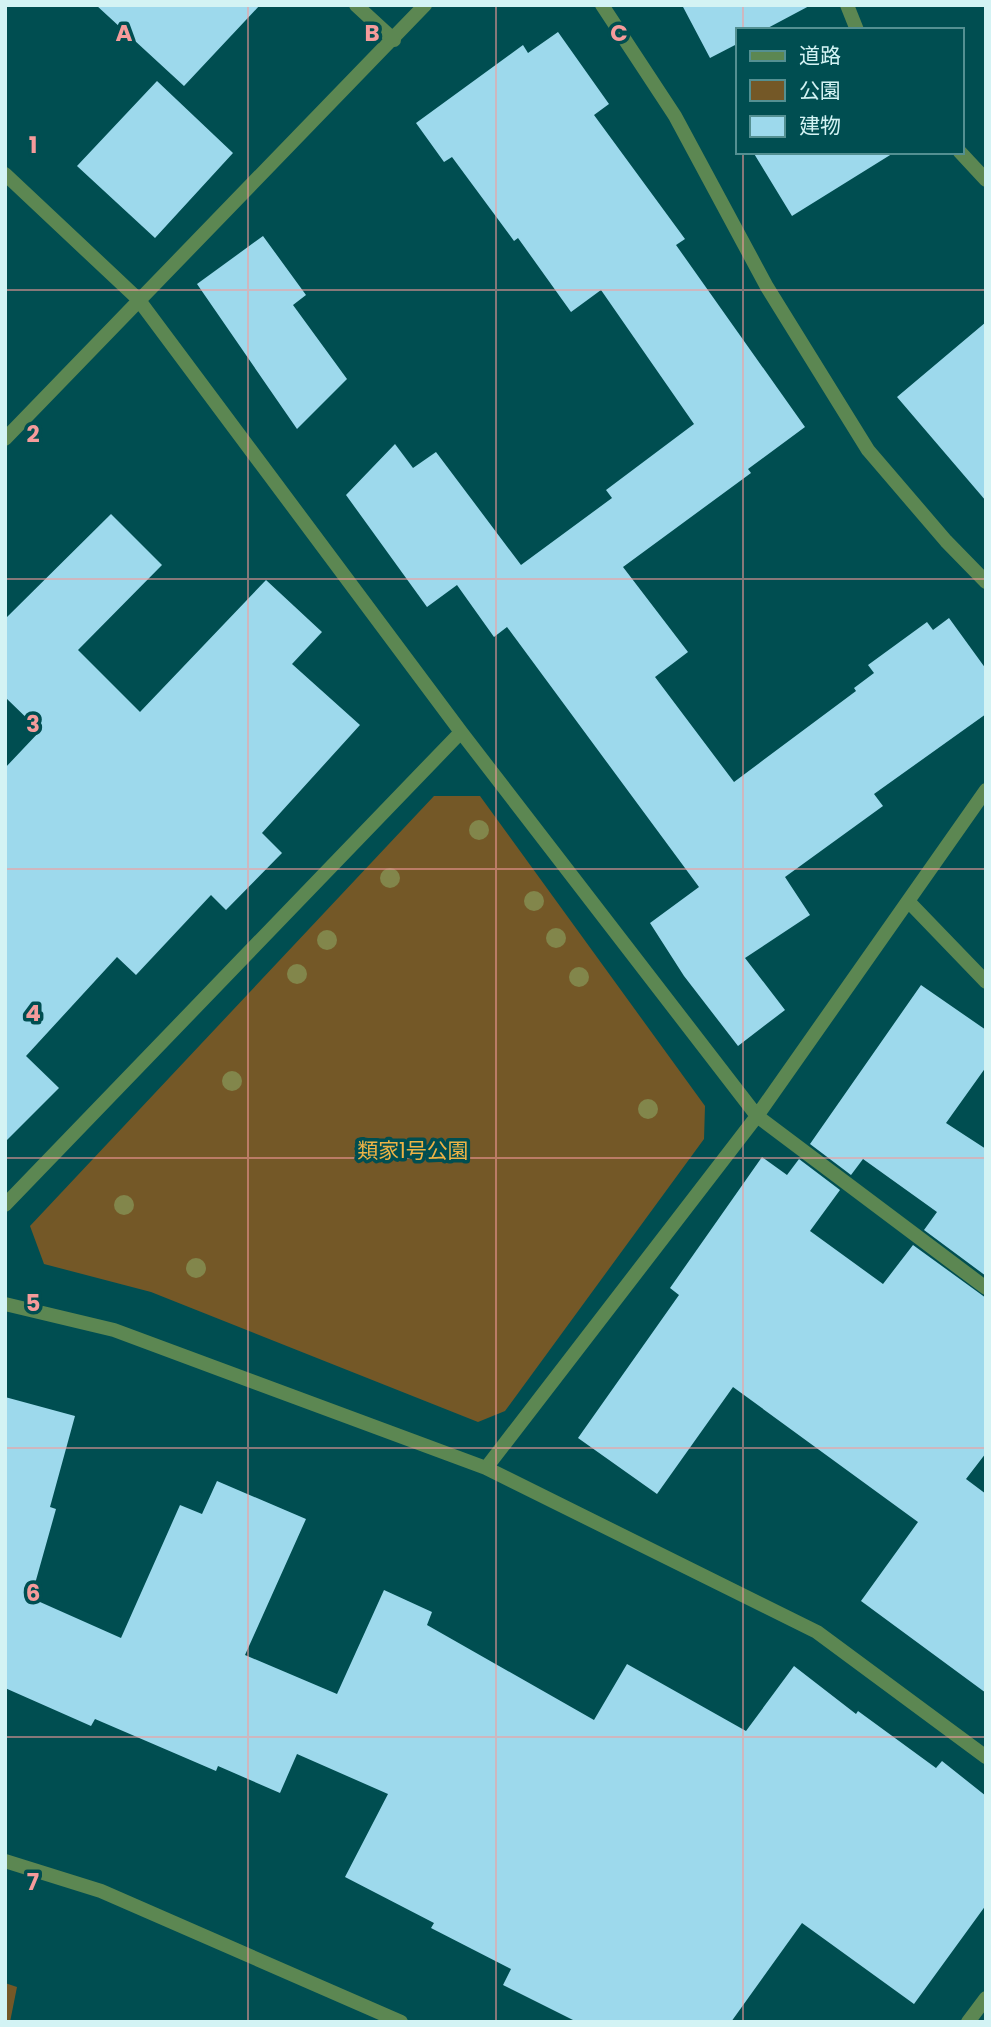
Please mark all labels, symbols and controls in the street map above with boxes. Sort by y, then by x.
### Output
text: A [116,17,133,49]
text: B [364,17,380,49]
text: C [610,17,628,49]
legend [736,28,963,154]
text: 道路 [799,41,841,70]
text: 公園 [799,76,841,105]
text: 建物 [799,111,841,140]
text: 1 [29,129,37,161]
text: 2 [26,418,40,450]
text: 3 [26,708,40,740]
text: 4 [25,997,41,1029]
park label: 類家1号公園 [357,1136,469,1165]
text: 5 [26,1287,40,1319]
text: 6 [26,1577,40,1609]
text: 7 [27,1866,39,1898]

